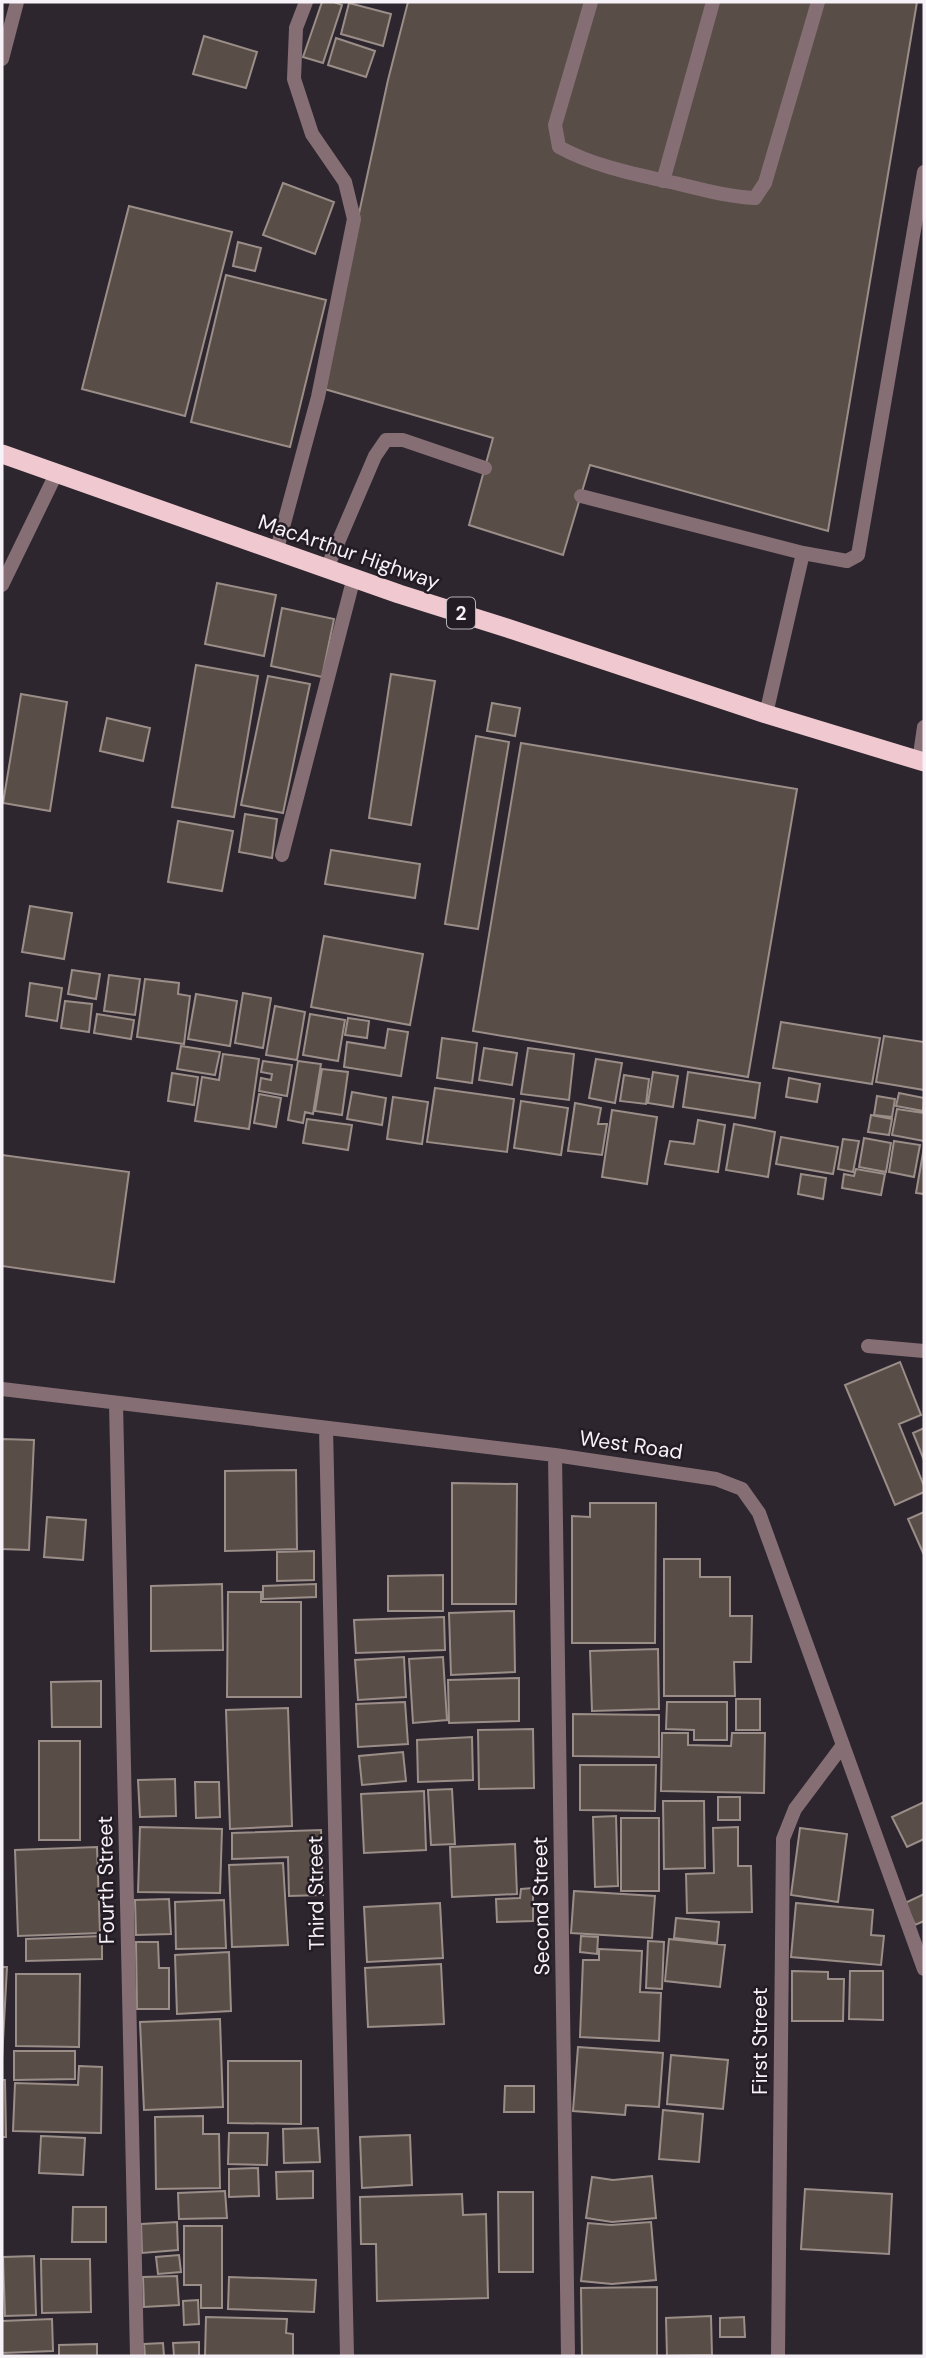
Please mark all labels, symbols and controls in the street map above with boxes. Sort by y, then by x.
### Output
street label: MacArthur Highway [255,508,444,596]
road number: 2 [447,598,475,628]
street label: West Road [578,1424,684,1466]
street label: Fourth Street [91,1816,121,1944]
street label: Third Street [301,1835,331,1951]
street label: Second Street [526,1836,556,1976]
street label: First Street [746,1987,774,2095]

